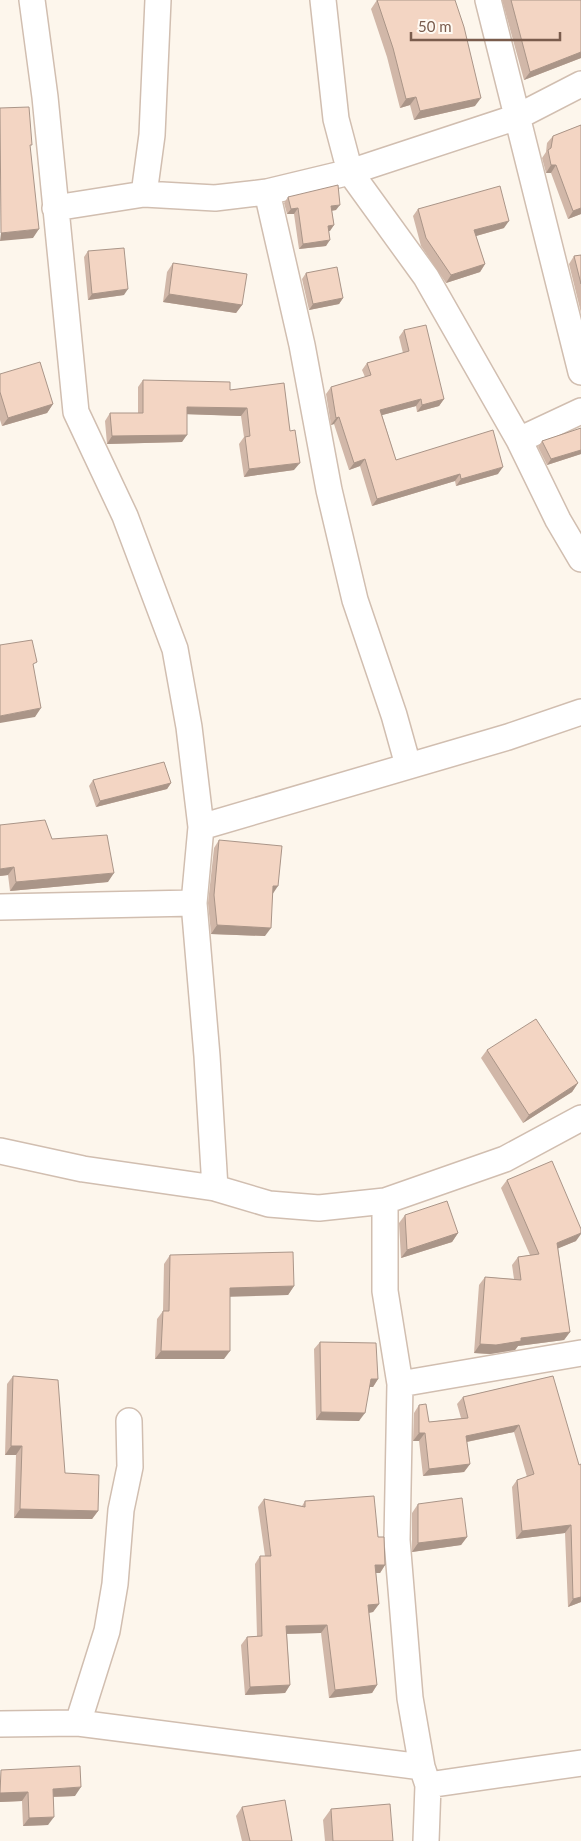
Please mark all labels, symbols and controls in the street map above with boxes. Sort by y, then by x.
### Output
scale bar [411,10,560,42]
text: 50 m [418,17,452,35]

